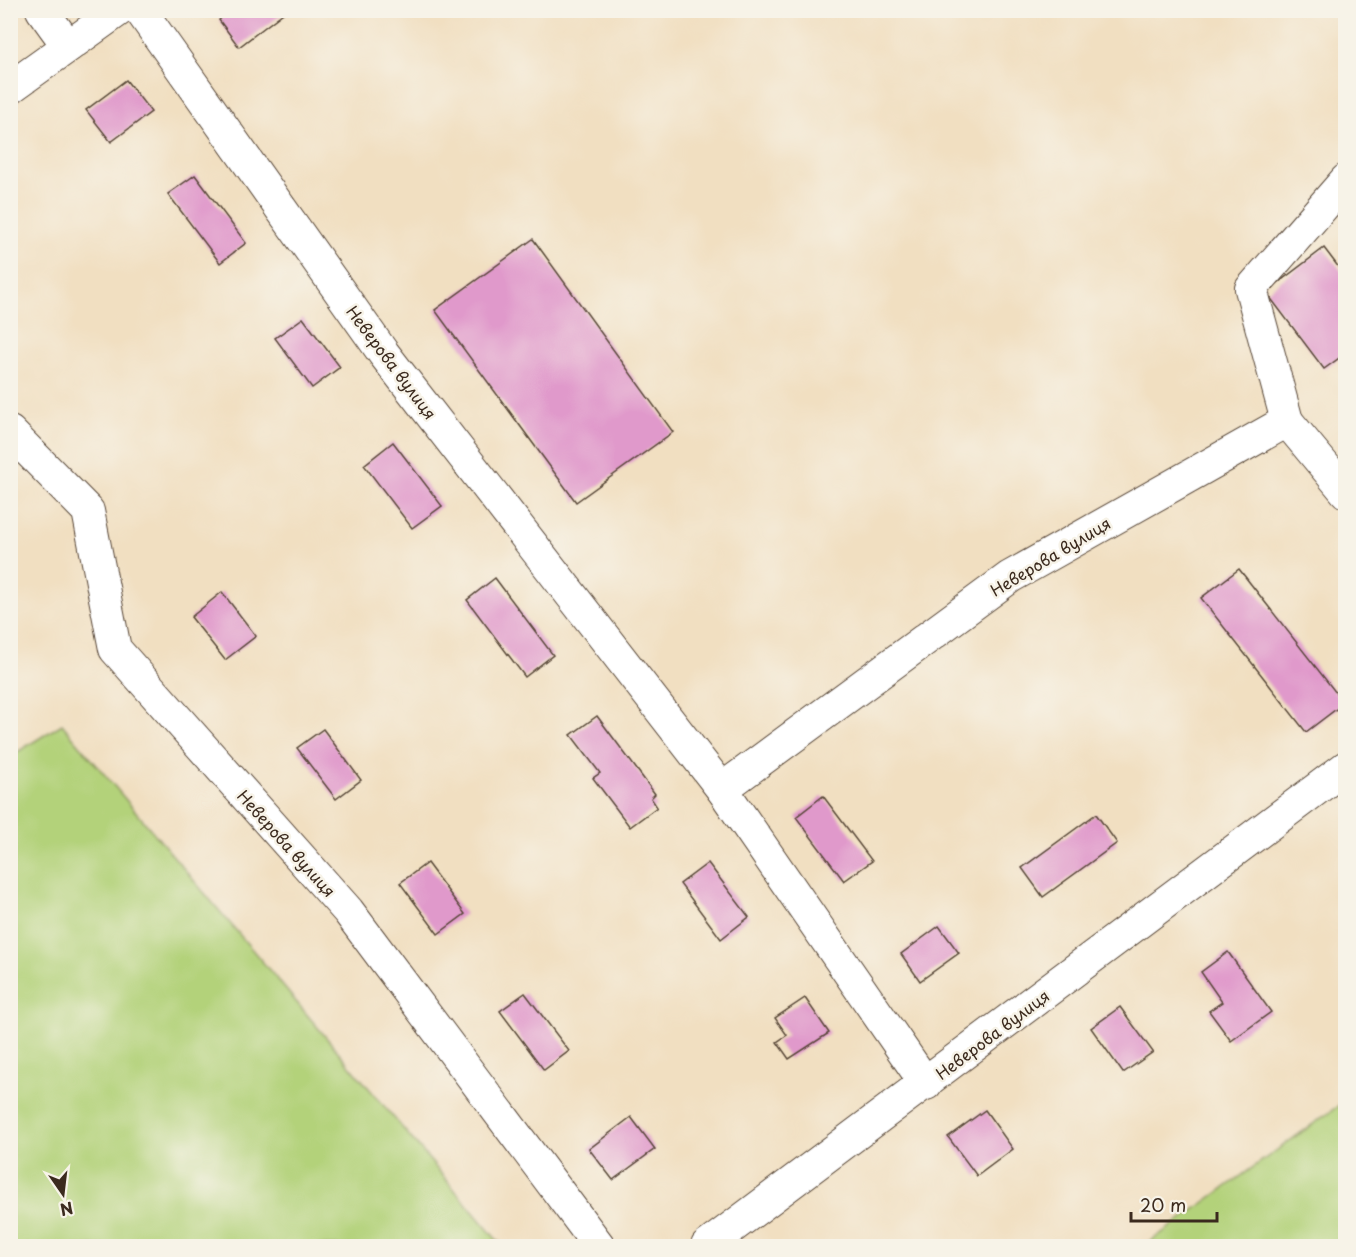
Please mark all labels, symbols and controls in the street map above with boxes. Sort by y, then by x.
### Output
street label: Неверова вулиця [341,300,443,424]
street label: Неверова вулиця [985,510,1115,602]
street label: Неверова вулиця [232,784,342,902]
street label: Неверова вулиця [930,983,1054,1085]
north arrow [33,1164,93,1224]
scale bar [1131,1185,1216,1223]
text: 20 m [1140,1191,1186,1218]
text: N [58,1196,76,1223]

